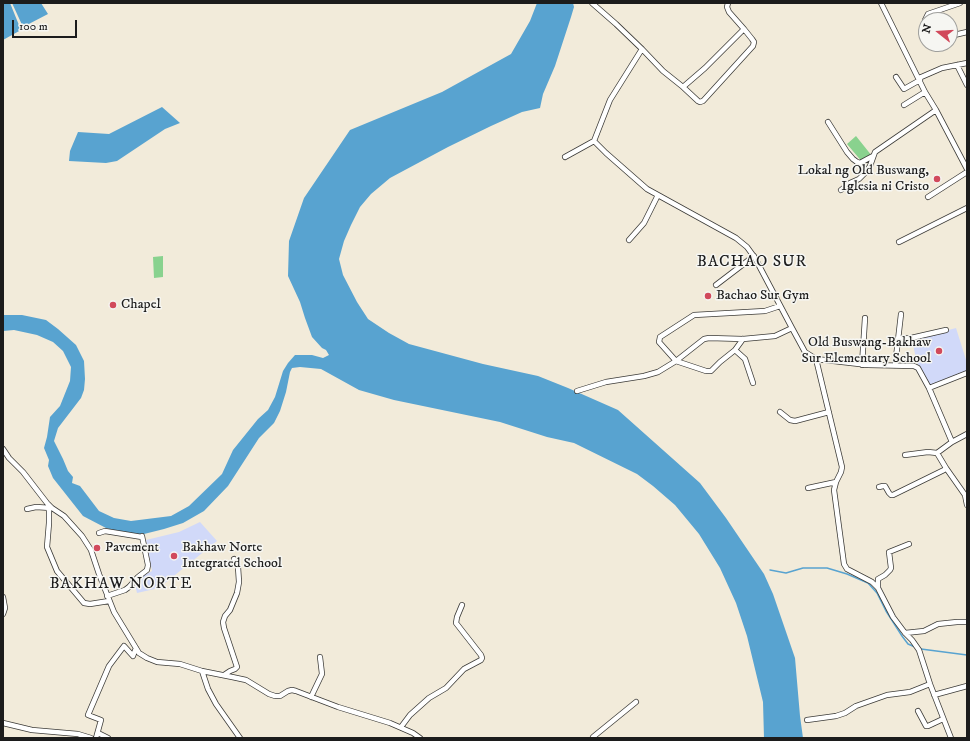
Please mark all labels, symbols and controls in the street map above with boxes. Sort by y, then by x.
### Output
scale bar [14,12,79,38]
north arrow [918,12,958,52]
text: 100 m [19,19,48,34]
text: N [919,22,935,35]
place label: Lokal ng Old Buswang, Iglesia ni Cristo [798,163,929,196]
marker: Lokal ng Old Buswang, Iglesia ni Cristo [932,174,942,184]
district label: BACHAO SUR [697,253,807,273]
place label: Bachao Sur Gym [716,288,809,304]
marker: Bachao Sur Gym [703,291,713,301]
place label: Chapel [121,297,161,313]
marker: Chapel [108,300,118,310]
place label: Old Buswang-Bakhaw Sur Elementary School [802,335,931,368]
marker: Old Buswang-Bakhaw Sur Elementary School [934,346,944,356]
place label: Pavement [105,540,159,556]
place label: Bakhaw Norte Integrated School [182,540,282,572]
marker: Pavement [92,543,102,553]
marker: Bakhaw Norte Integrated School [169,551,179,561]
district label: BAKHAW NORTE [49,575,193,595]

